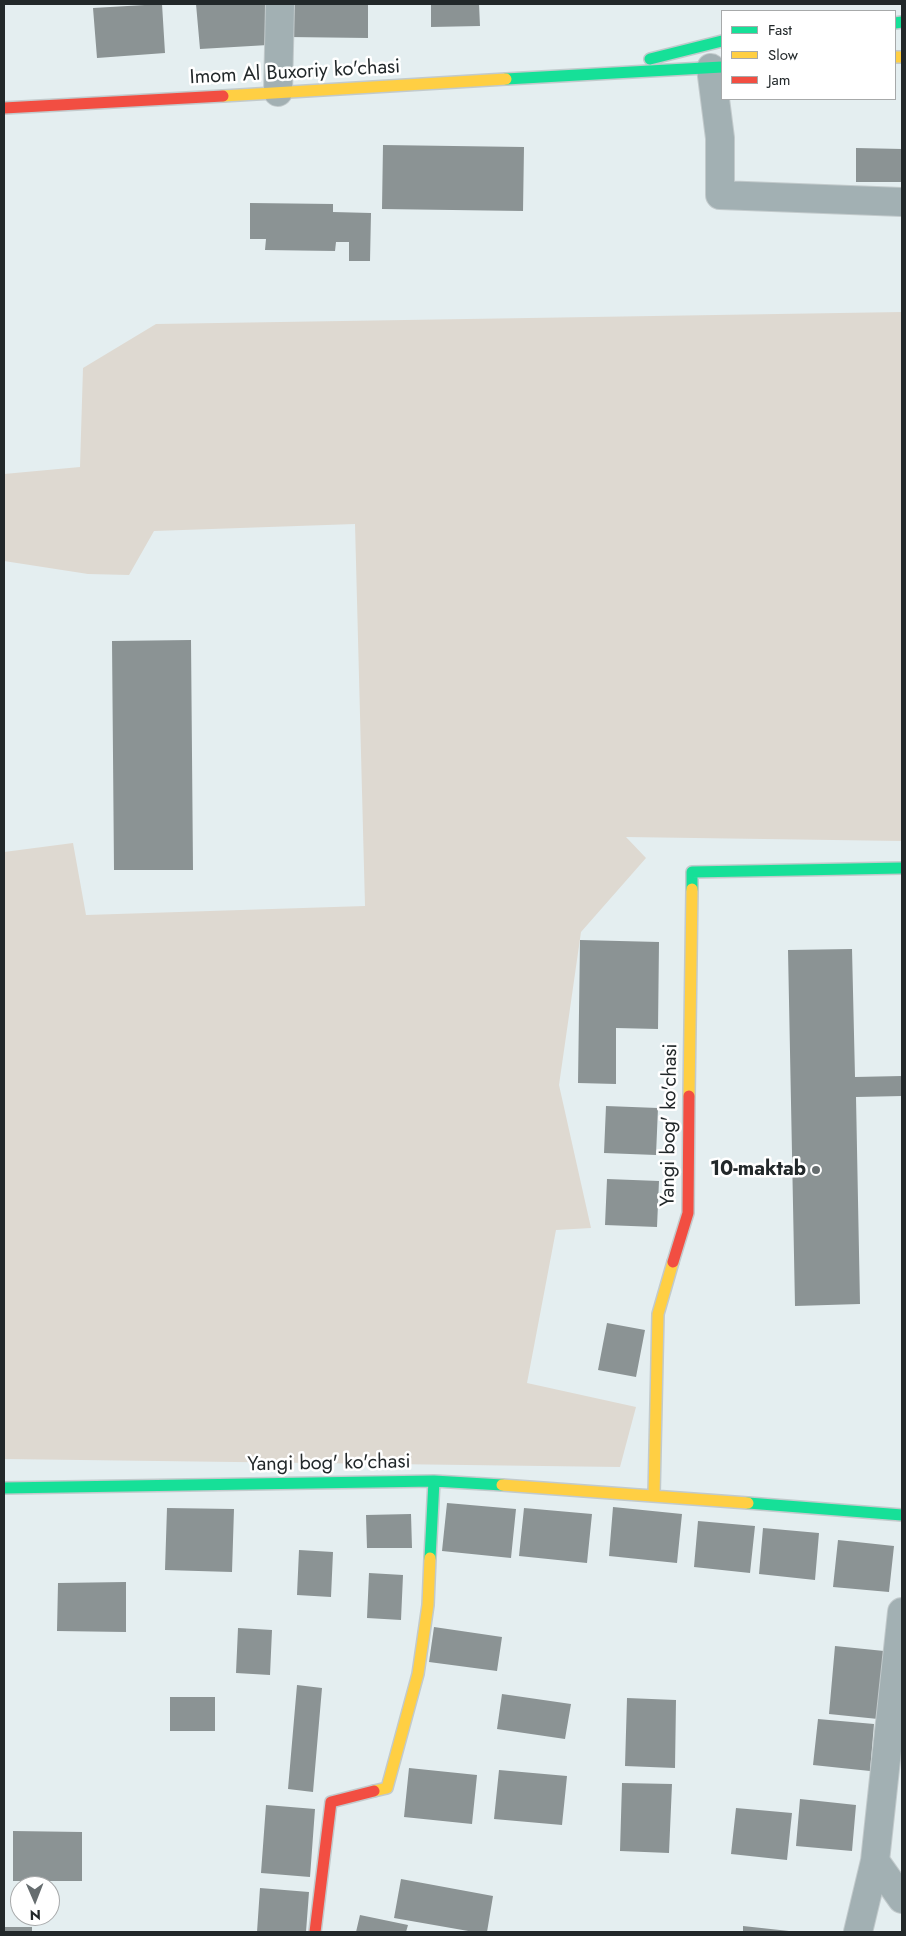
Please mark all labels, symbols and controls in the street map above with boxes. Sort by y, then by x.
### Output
legend [721,10,896,100]
text: Fast [768,19,792,41]
text: Slow [768,44,798,66]
street label: Imom Al Buxoriy ko'chasi [189,55,401,91]
text: Jam [768,69,791,91]
street label: Yangi bog' ko'chasi [657,1043,683,1207]
place label: 10-maktab [710,1158,806,1182]
marker: 10-maktab [810,1164,822,1176]
street label: Yangi bog' ko'chasi [247,1451,411,1477]
north arrow [10,1876,60,1926]
text: N [30,1905,41,1925]

